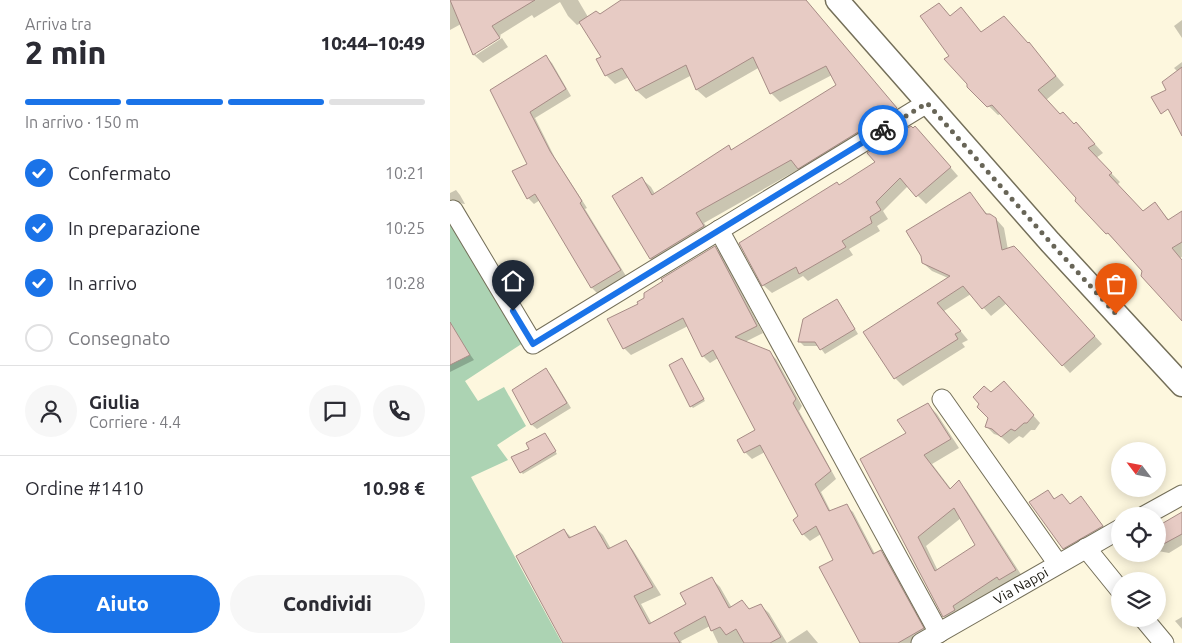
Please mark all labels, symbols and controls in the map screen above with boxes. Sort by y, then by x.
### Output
text: Arriva tra [25,15,92,33]
text: 10:44–10:49 [320,32,425,54]
text: 2 min [25,34,106,70]
courier [858,105,908,155]
text: In arrivo · 150 m [25,113,139,131]
icon: bike [869,116,897,144]
icon: check [25,159,53,187]
text: Confermato [68,162,171,184]
text: 10:21 [385,164,425,182]
icon: check [25,214,53,242]
text: In preparazione [68,217,201,239]
text: 10:25 [385,219,425,237]
pin [492,260,534,311]
pin [1095,263,1137,314]
icon: home [499,267,527,295]
icon: check [25,269,53,297]
icon: bag [1102,270,1130,298]
text: In arrivo [68,272,137,294]
text: 10:28 [385,274,425,292]
text: Consegnato [68,327,170,349]
button: person [25,385,77,437]
button: chat [309,385,361,437]
button: phone [373,385,425,437]
text: Giulia [89,391,140,413]
text: Corriere · 4.4 [89,413,181,431]
north arrow [1111,442,1166,498]
map controls [1111,442,1166,627]
text: Ordine #1410 [25,477,144,499]
text: 10.98 € [362,477,425,499]
button: locate [1111,507,1166,562]
street label: Via Nappi [991,564,1051,608]
button: layers [1111,572,1166,627]
button: Aiuto [25,575,220,633]
button: Condividi [230,575,425,633]

